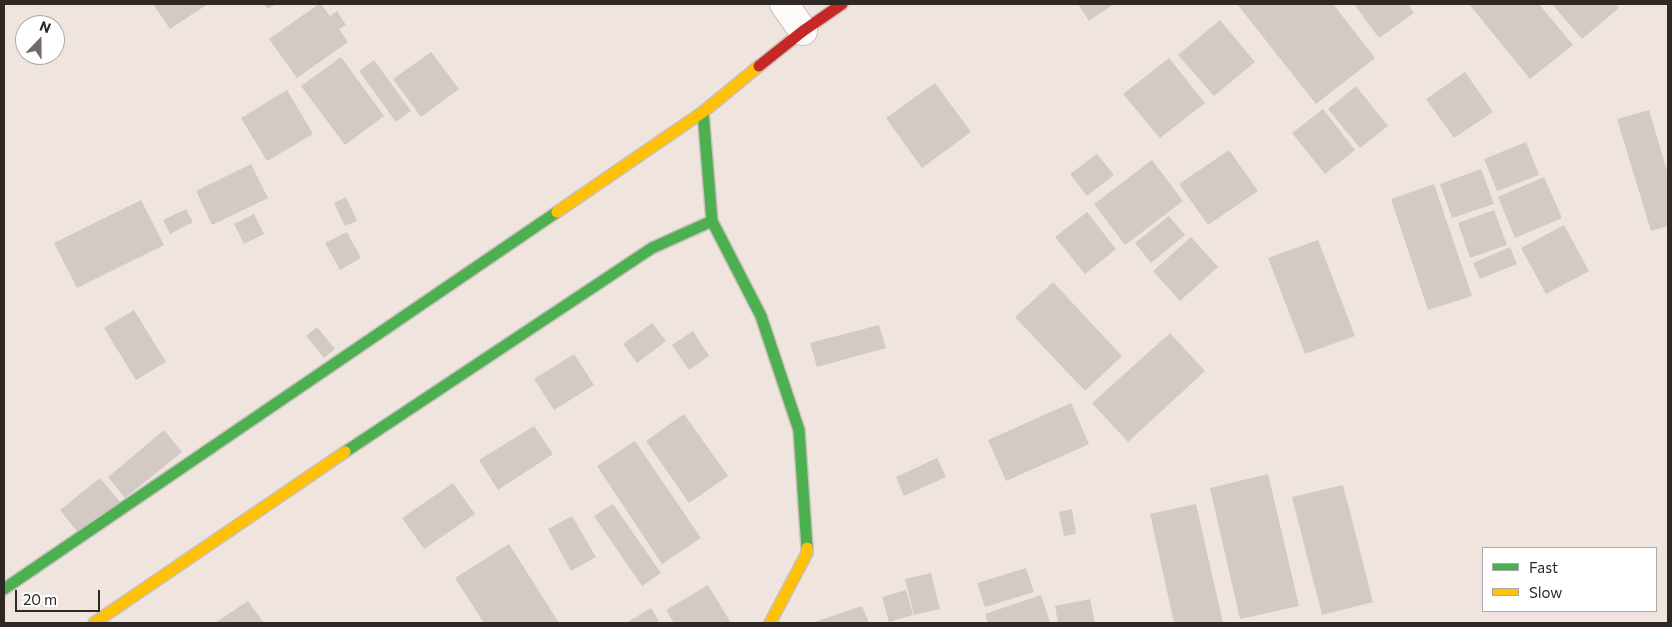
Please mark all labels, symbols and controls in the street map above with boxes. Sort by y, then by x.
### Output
north arrow [15,15,65,65]
text: N [37,17,53,36]
legend [1482,547,1657,612]
text: Fast [1529,558,1558,576]
scale bar [18,580,102,612]
text: Slow [1529,583,1562,601]
text: 20 m [23,590,57,608]

